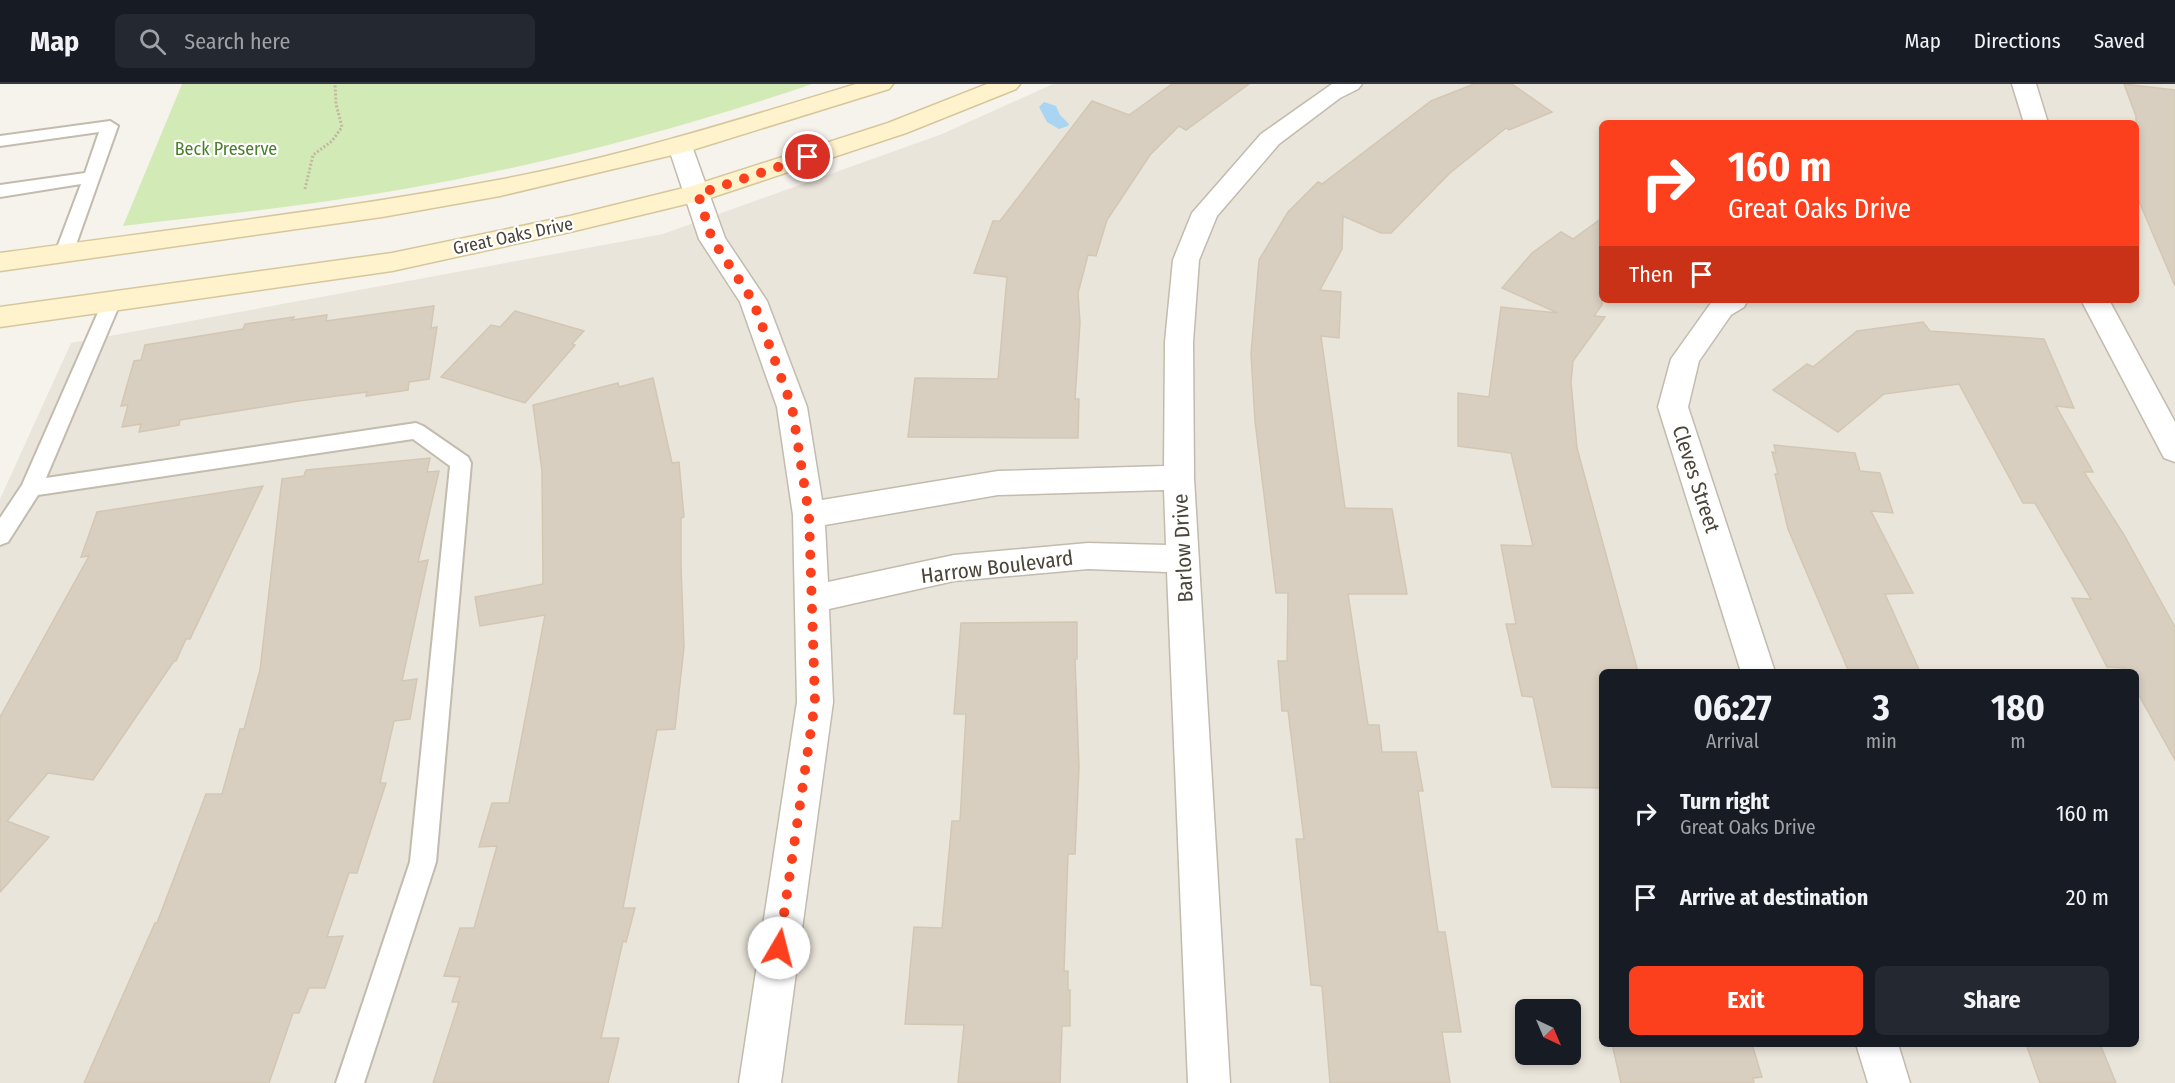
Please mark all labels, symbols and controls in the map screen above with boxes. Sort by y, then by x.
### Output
search box [115,14,535,68]
text: Map [30,25,79,58]
icon: search [136,25,169,58]
text: Search here [184,28,290,55]
text: Map [1904,28,1941,54]
text: Directions [1974,28,2061,54]
text: Saved [2094,28,2145,54]
pin [782,131,833,182]
park label: Beck Preserve [175,138,277,160]
icon: arrive [791,140,824,173]
text: 160 m [1728,142,1831,192]
icon: right [1629,144,1707,222]
text: Great Oaks Drive [1728,193,1911,225]
street label: Great Oaks Drive [451,213,575,259]
icon: arrive [1685,258,1718,291]
text: Then [1629,261,1673,288]
street label: Cleves Street [1666,422,1726,536]
street label: Barlow Drive [1167,493,1199,603]
street label: Harrow Boulevard [919,545,1075,589]
text: 06:27 [1693,686,1772,730]
text: 3 [1873,686,1890,730]
text: 180 [1991,686,2045,730]
text: Arrival [1706,729,1759,753]
text: min [1866,729,1897,753]
text: m [2010,729,2026,753]
text: Turn right [1680,788,1769,815]
icon: right [1629,797,1662,830]
text: 160 m [2056,800,2109,827]
text: Great Oaks Drive [1680,815,1816,839]
icon: arrive [1629,881,1662,914]
text: Arrive at destination [1680,884,1868,911]
text: 20 m [2066,884,2109,911]
position arrow [747,916,811,980]
button: Exit [1629,966,1863,1035]
button: Share [1875,966,2109,1035]
north arrow [1515,999,1581,1065]
map controls [1515,999,1581,1065]

